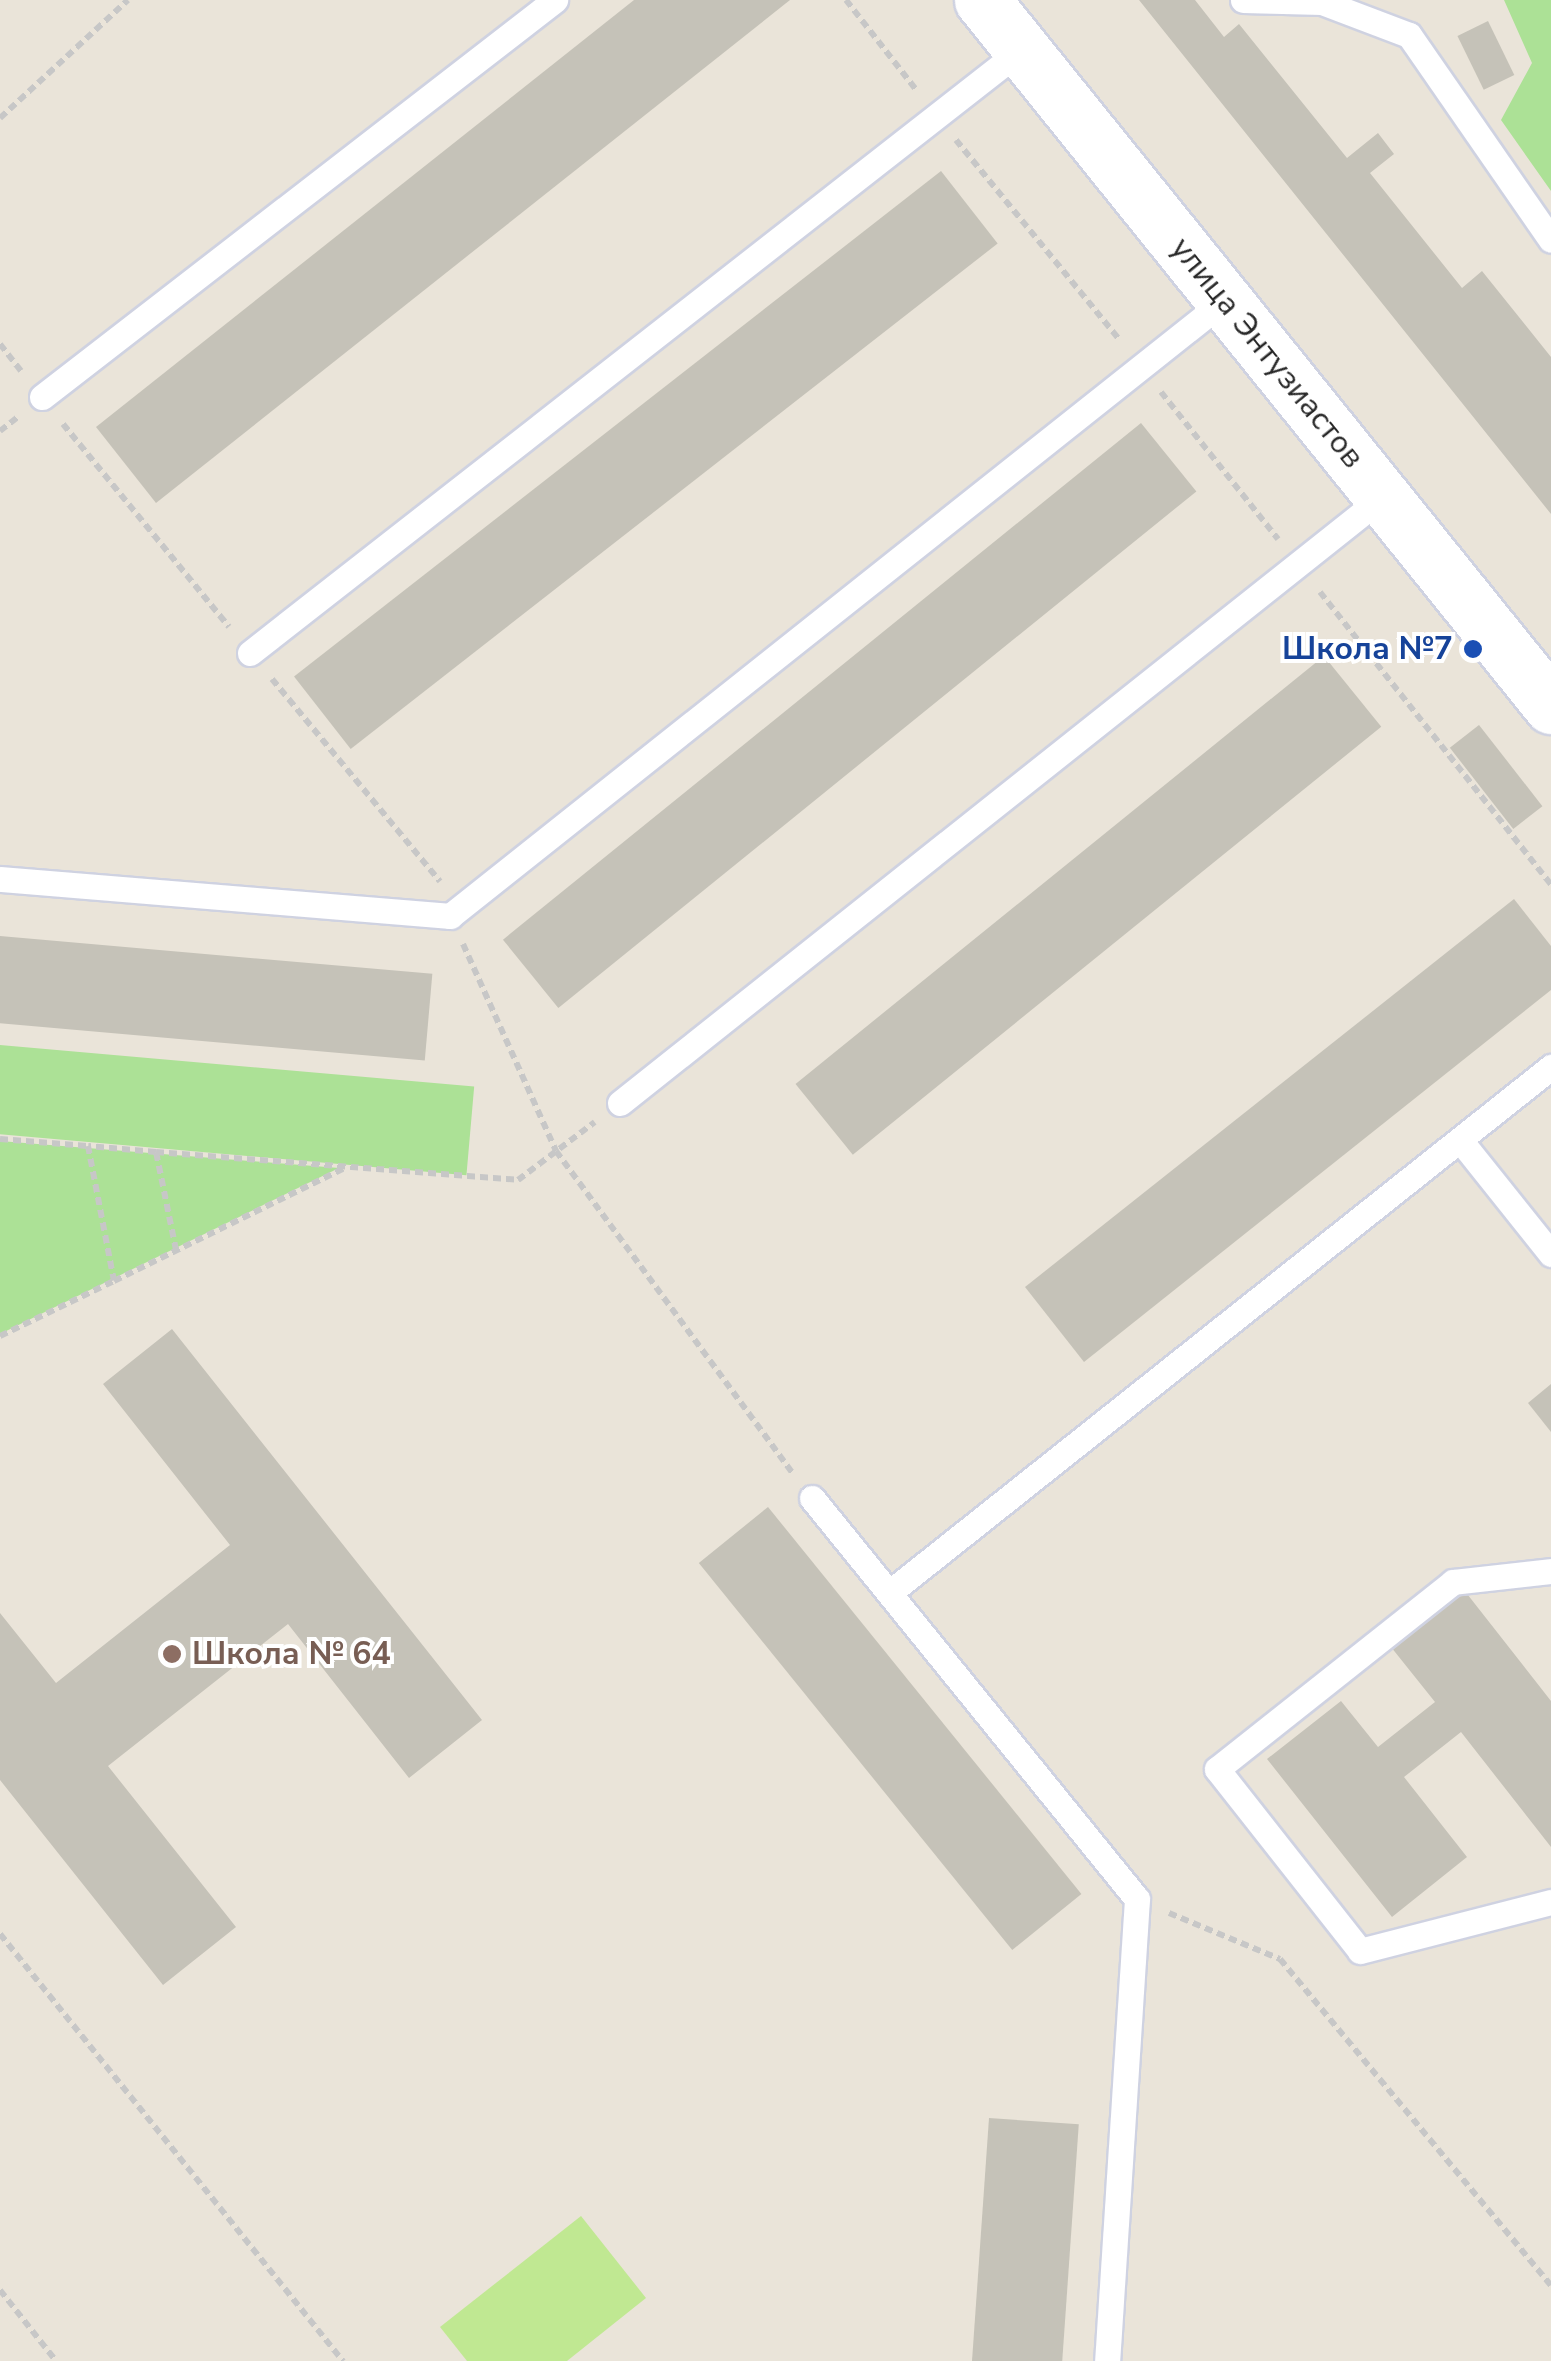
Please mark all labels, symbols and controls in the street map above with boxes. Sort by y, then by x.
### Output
street label: улица Энтузиастов [1162,230,1372,476]
place label: Школа №7 [1282,630,1453,668]
marker: Школа №7 [1462,638,1484,660]
place label: Школа № 64 [192,1635,391,1673]
marker: Школа № 64 [161,1643,183,1665]

